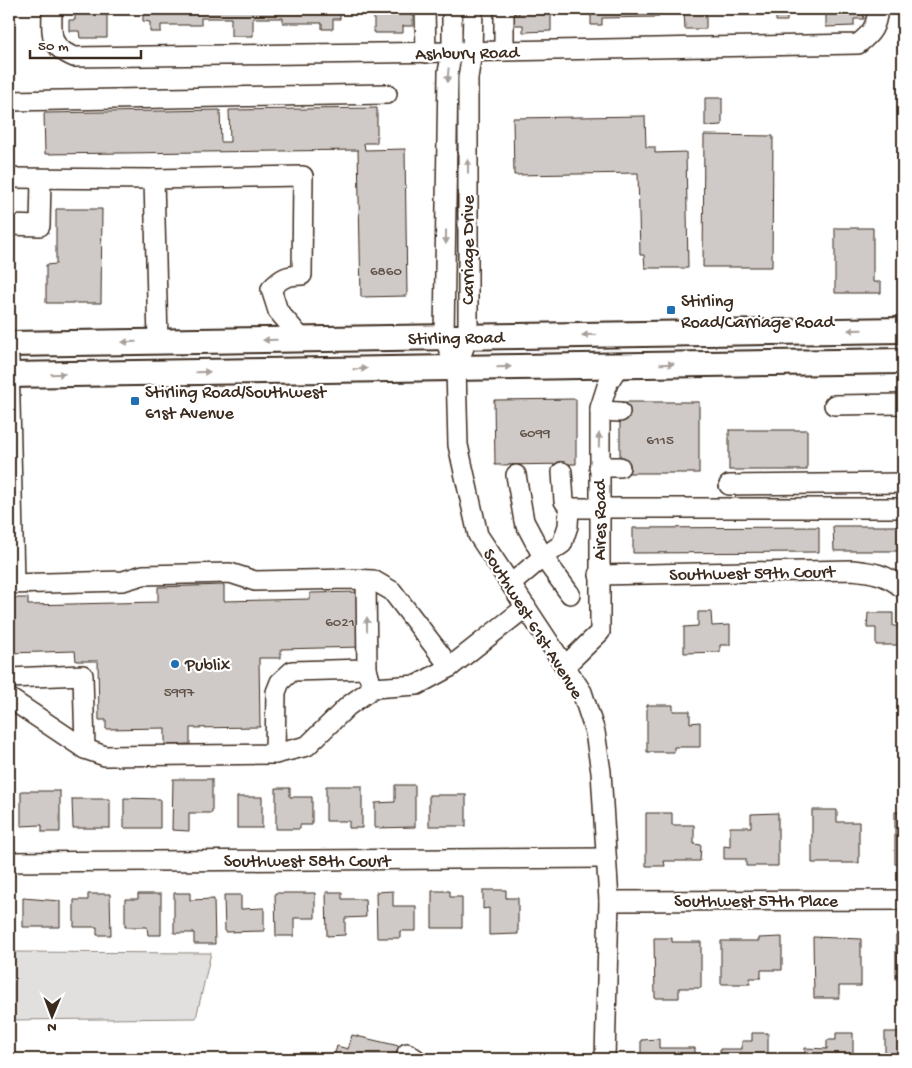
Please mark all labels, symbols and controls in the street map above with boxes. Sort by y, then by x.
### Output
scale bar [30,28,141,60]
text: 50 m [38,38,69,56]
street label: Ashbury Road [415,43,521,66]
one-way arrow [444,67,452,83]
one-way arrow [464,157,472,173]
street label: Carriage Drive [459,195,480,305]
one-way arrow [442,229,450,245]
house number: 6860 [370,263,402,281]
place label: Stirling Road/Carriage Road [681,292,836,334]
marker: Stirling Road/Carriage Road [665,304,677,316]
one-way arrow [846,326,862,334]
street label: Stirling Road [408,328,506,351]
one-way arrow [581,331,597,339]
one-way arrow [262,336,278,344]
one-way arrow [121,338,137,346]
one-way arrow [659,360,675,368]
one-way arrow [497,363,513,371]
one-way arrow [352,365,368,373]
one-way arrow [196,367,212,375]
one-way arrow [50,370,66,378]
place label: Stirling Road/Southwest 61st Avenue [145,383,328,425]
marker: Stirling Road/Southwest 61st Avenue [129,395,141,407]
house number: 6099 [519,425,551,443]
one-way arrow [595,432,603,448]
house number: 6115 [646,432,674,450]
street label: Aires Road [591,478,612,560]
street label: Southwest 61st Avenue [477,545,587,704]
street label: Southwest 59th Court [669,563,837,586]
house number: 6021 [325,614,355,632]
one-way arrow [362,616,370,632]
place label: Publix [184,656,231,677]
marker: Publix [169,658,181,670]
house number: 5997 [164,684,196,702]
street label: Southwest 58th Court [224,852,392,873]
street label: Southwest 57th Place [674,892,839,913]
north arrow [28,990,78,1040]
text: N [47,1018,57,1035]

